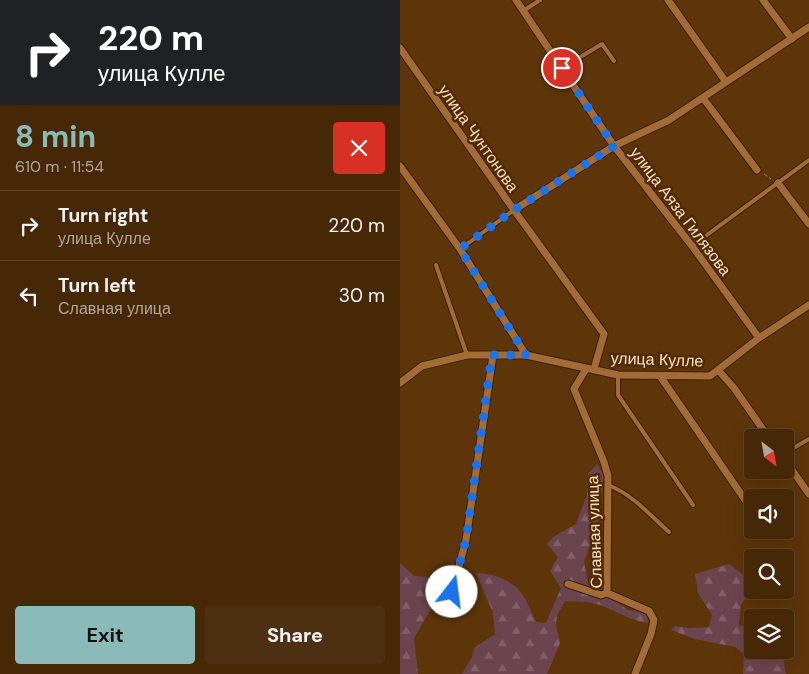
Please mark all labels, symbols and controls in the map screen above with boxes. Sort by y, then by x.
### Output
text: 220 m [98,15,204,61]
icon: right [15,20,80,85]
pin [541,47,583,89]
icon: arrive [548,54,576,82]
text: улица Кулле [98,59,226,88]
street label: улица Чунтонова [434,80,524,196]
text: 8 min [15,117,96,156]
button: close [333,122,385,174]
street label: улица Аяза Гилязова [625,143,736,280]
text: 610 m · 11:54 [15,156,104,177]
text: Turn right [58,203,148,228]
icon: right [15,212,43,240]
text: 220 m [328,213,385,238]
text: улица Кулле [58,228,151,249]
text: Turn left [58,273,136,298]
icon: left [15,282,43,310]
text: 30 m [339,283,385,308]
text: Славная улица [58,298,171,319]
street label: улица Кулле [610,347,704,372]
north arrow [744,429,794,479]
map controls [744,429,794,659]
street label: Славная улица [582,475,607,589]
button: sound [744,489,794,539]
button: search [744,549,794,599]
position arrow [425,565,477,617]
button: Exit [15,606,195,664]
button: Share [205,606,385,664]
button: layers [744,609,794,659]

